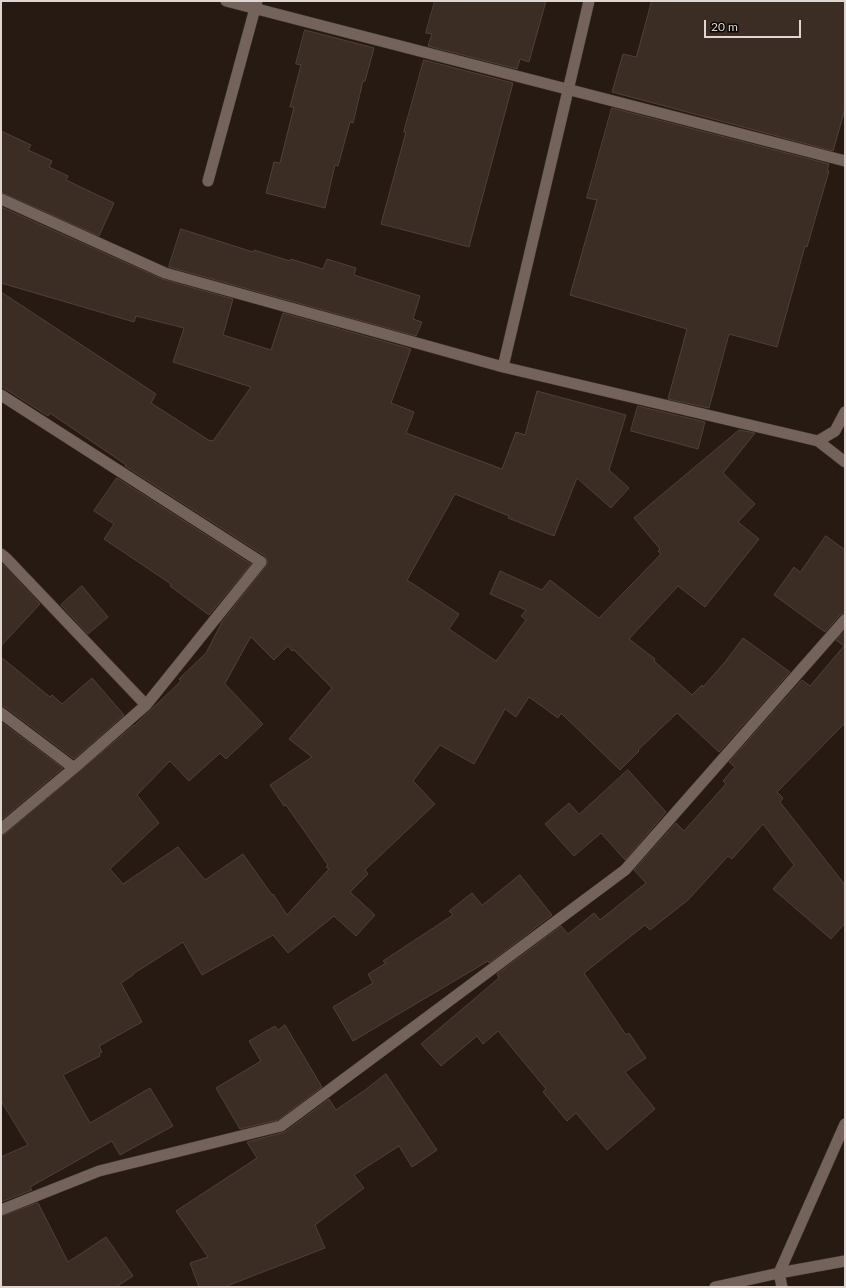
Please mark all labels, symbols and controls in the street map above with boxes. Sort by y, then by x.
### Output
scale bar [706,12,803,38]
text: 20 m [711,19,738,34]

